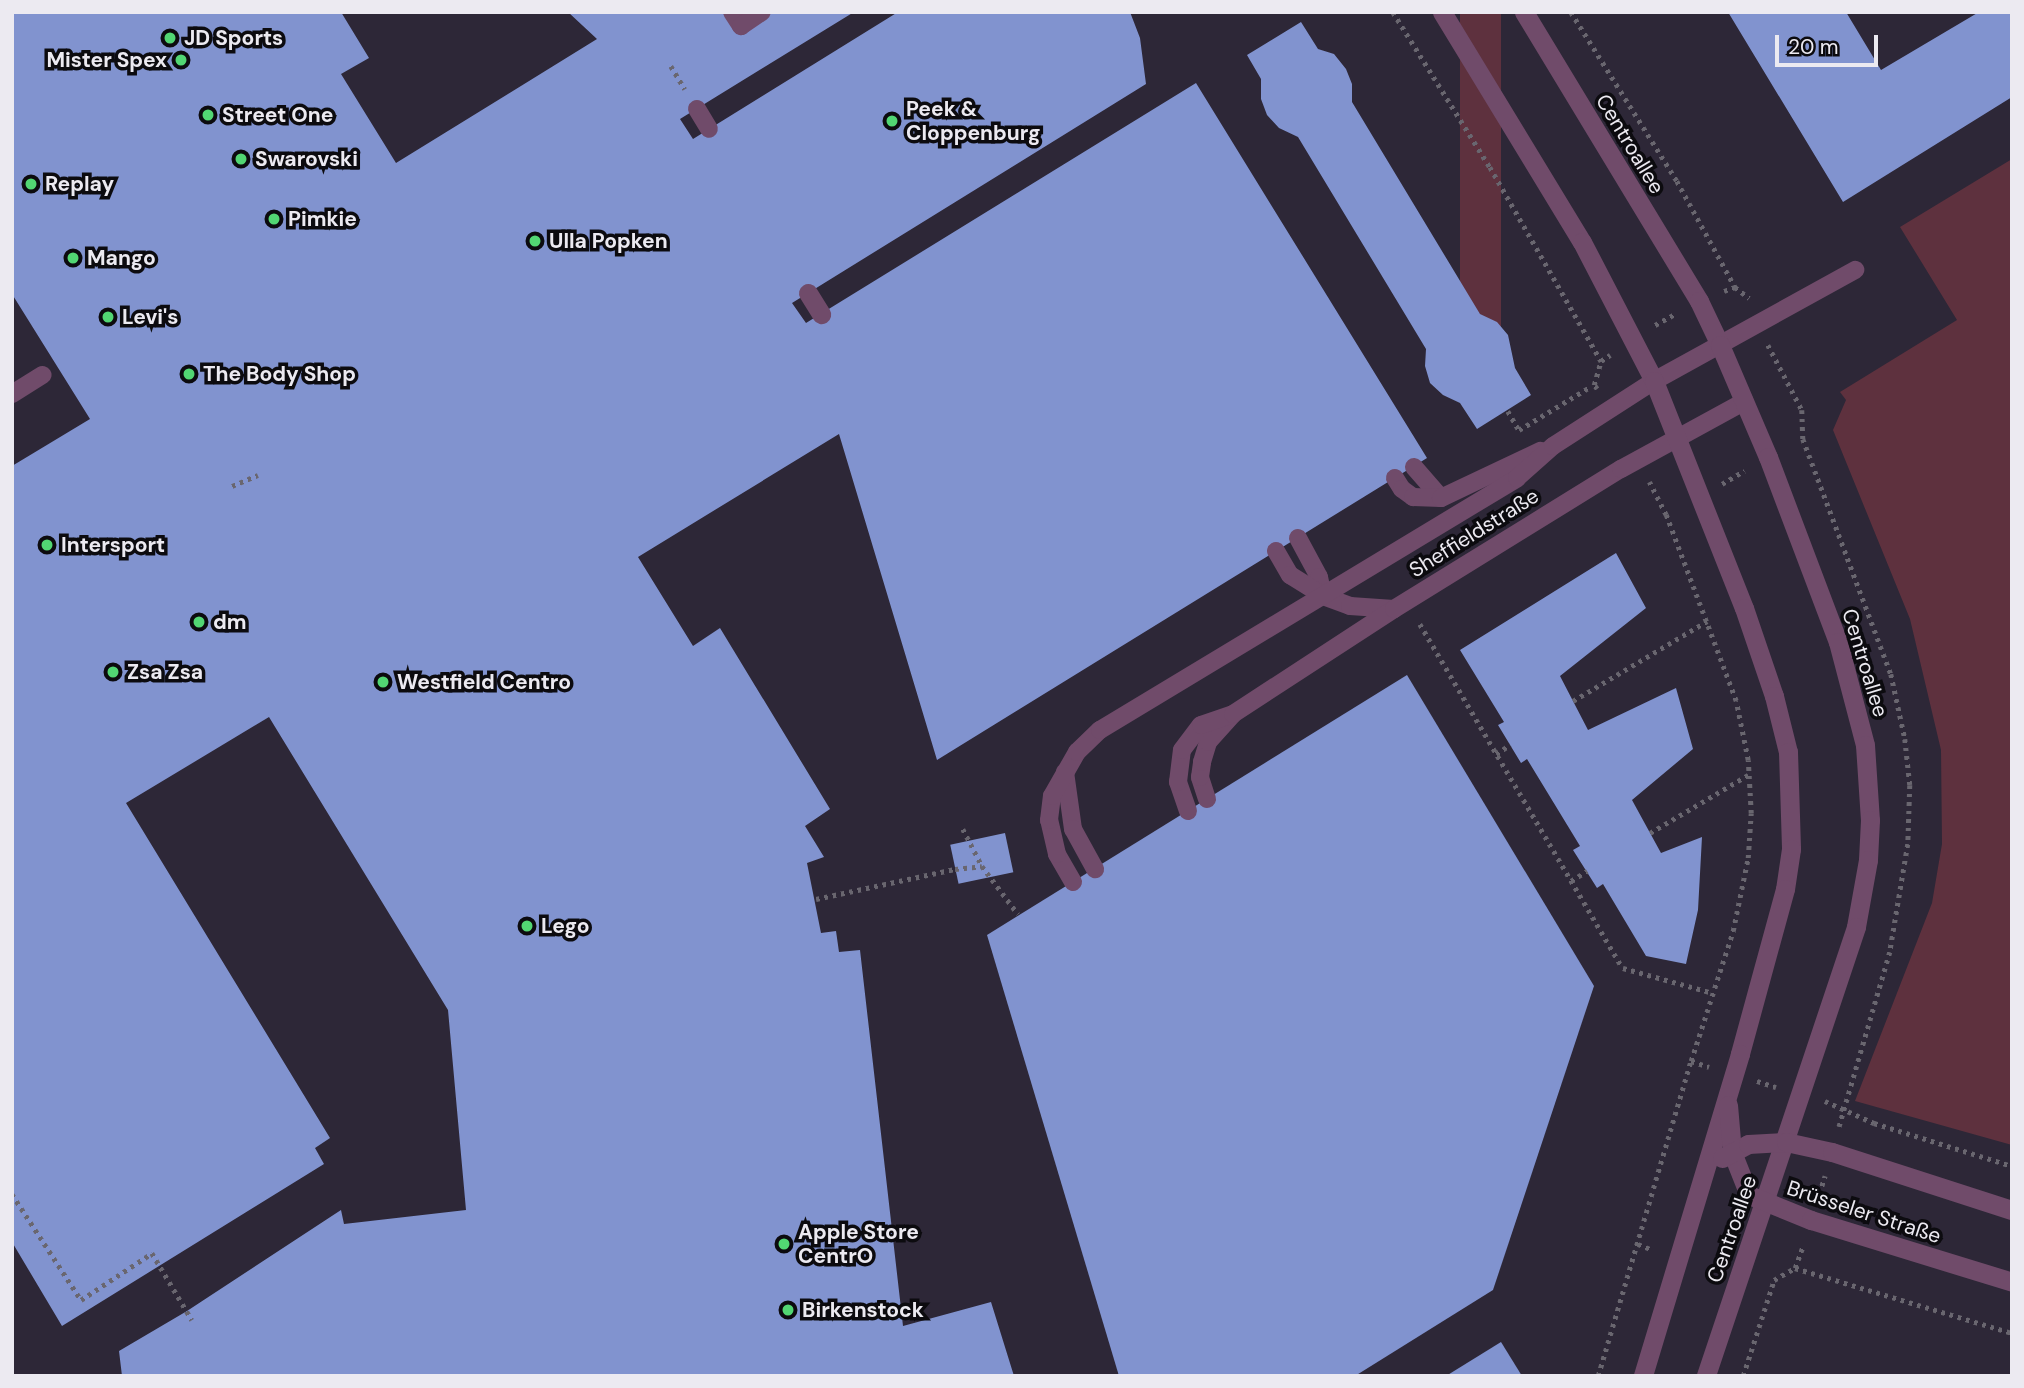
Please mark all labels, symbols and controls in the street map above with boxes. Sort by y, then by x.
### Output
scale bar [1779,21,1882,65]
place label: JD Sports [184,25,283,51]
marker: JD Sports [162,30,178,46]
text: 20 m [1788,33,1839,61]
place label: Mister Spex [46,47,167,73]
marker: Mister Spex [173,52,189,68]
street label: Centroallee [1590,90,1670,198]
place label: Peek & Cloppenburg [906,96,1041,146]
place label: Street One [222,102,333,128]
marker: Street One [200,107,216,123]
marker: Peek & Cloppenburg [884,113,900,129]
place label: Swarovski [255,146,358,172]
marker: Swarovski [233,151,249,167]
place label: Replay [45,171,114,197]
marker: Replay [23,176,39,192]
place label: Pimkie [288,206,357,232]
marker: Pimkie [266,211,282,227]
place label: Ulla Popken [549,228,668,254]
marker: Ulla Popken [527,233,543,249]
place label: Mango [87,245,156,271]
marker: Mango [65,250,81,266]
place label: Levi's [122,304,178,330]
marker: Levi's [100,309,116,325]
place label: The Body Shop [203,361,356,387]
marker: The Body Shop [181,366,197,382]
street label: Sheffieldstraße [1405,483,1543,583]
place label: Intersport [61,532,165,558]
marker: Intersport [39,537,55,553]
street label: Centroallee [1837,606,1893,720]
place label: dm [213,609,247,635]
marker: dm [191,614,207,630]
place label: Zsa Zsa [127,659,203,685]
marker: Zsa Zsa [105,664,121,680]
place label: Westfield Centro [397,669,571,695]
marker: Westfield Centro [375,674,391,690]
place label: Lego [541,913,590,939]
marker: Lego [519,918,535,934]
street label: Centroallee [1702,1172,1762,1286]
street label: Brüsseler Straße [1784,1175,1944,1249]
place label: Apple Store CentrO [798,1219,919,1269]
marker: Apple Store CentrO [776,1236,792,1252]
place label: Birkenstock [802,1297,924,1323]
marker: Birkenstock [780,1302,796,1318]

